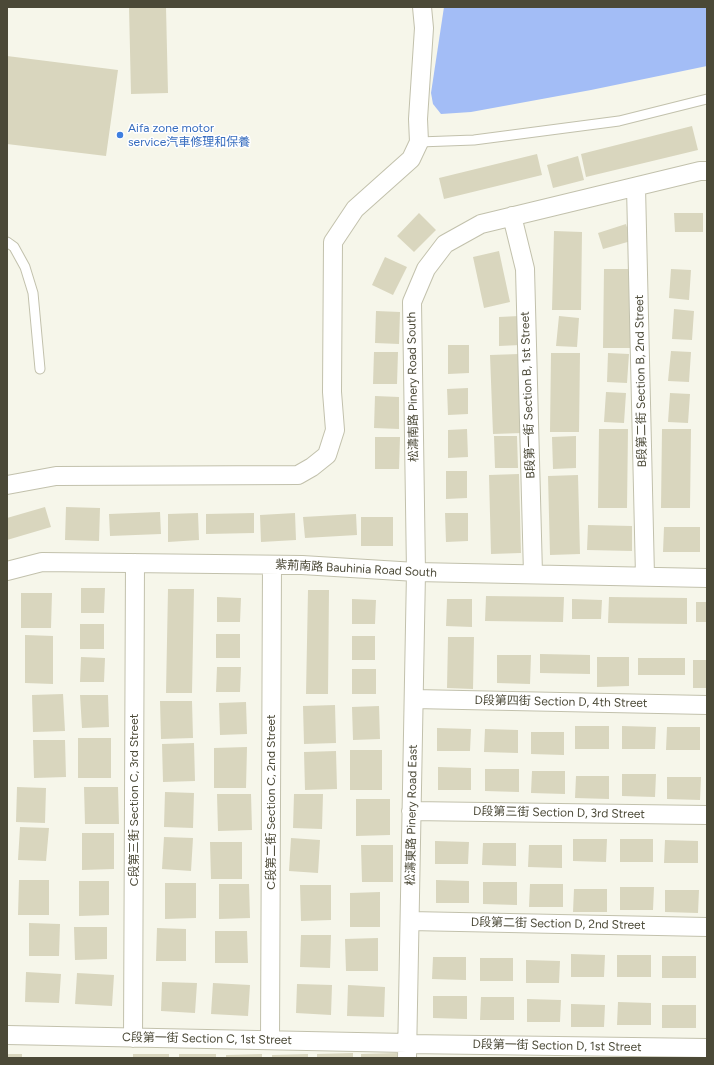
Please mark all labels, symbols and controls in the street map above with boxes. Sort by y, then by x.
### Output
place label: Aifa zone motor service汽車修理和保養 [128,121,250,149]
marker: Aifa zone motor service汽車修理和保養 [115,130,125,140]
street label: B段第二街 Section B, 2nd Street [632,295,650,467]
street label: B段第一街 Section B, 1st Street [518,311,538,479]
street label: 松濤南路 Pinery Road South [404,312,422,462]
street label: 紫荊南路 Bauhinia Road South [275,558,437,580]
street label: D段第四街 Section D, 4th Street [475,693,647,711]
street label: C段第三街 Section C, 3rd Street [127,714,141,886]
street label: C段第二街 Section C, 2nd Street [264,714,278,890]
street label: 松濤東路 Pinery Road East [404,744,420,886]
street label: D段第三街 Section D, 3rd Street [473,804,645,822]
street label: D段第二街 Section D, 2nd Street [471,915,645,933]
street label: C段第一街 Section C, 1st Street [122,1030,292,1048]
street label: D段第一街 Section D, 1st Street [472,1037,642,1055]

